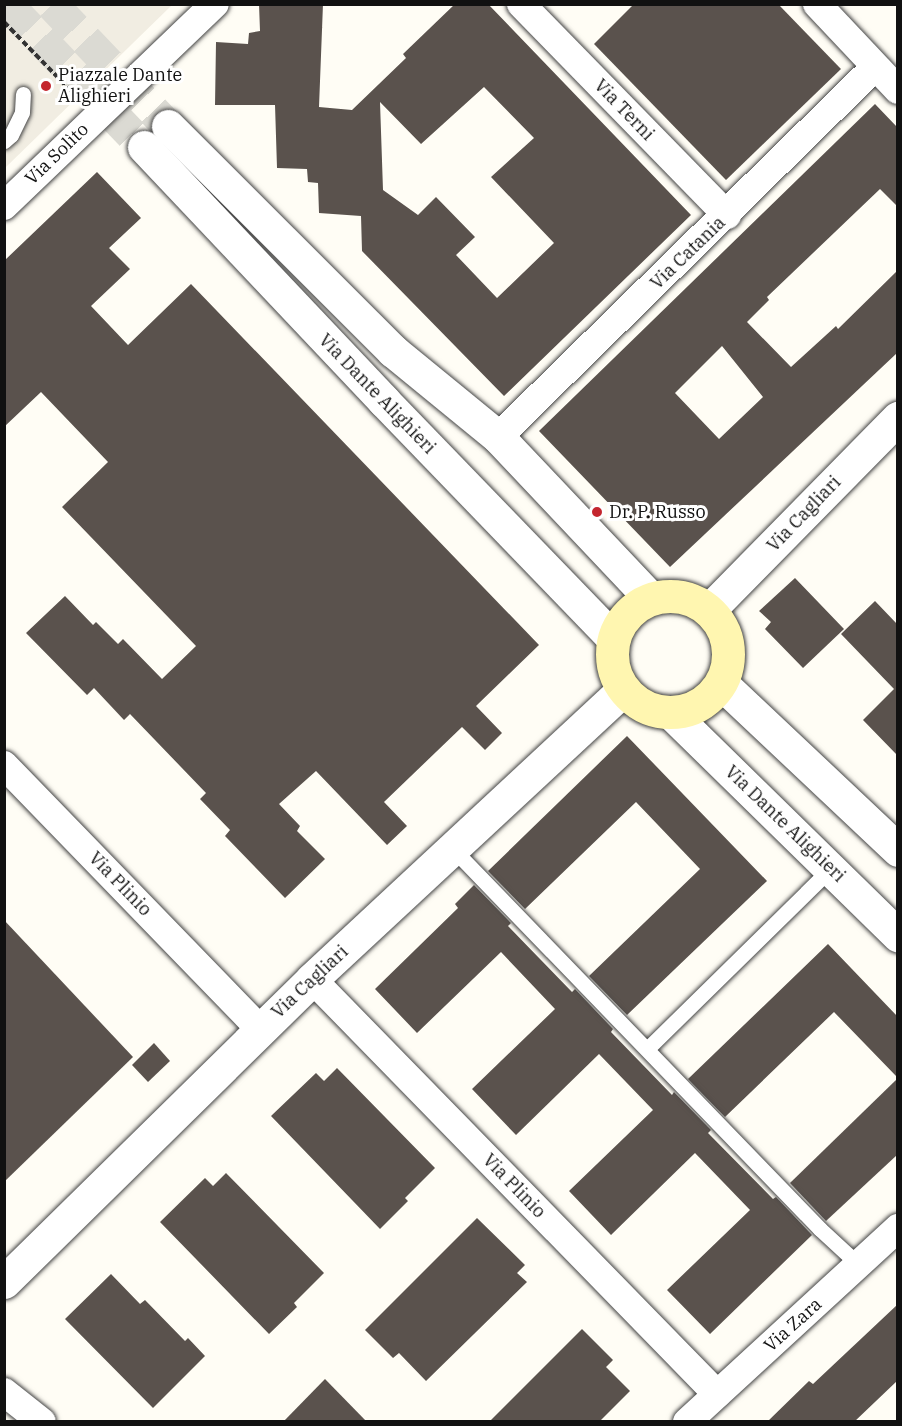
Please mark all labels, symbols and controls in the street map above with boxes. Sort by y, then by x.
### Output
place label: Piazzale Dante Alighieri [58,65,182,107]
street label: Via Terni [589,75,659,145]
marker: Piazzale Dante Alighieri [39,79,53,93]
street label: Via Solìto [21,119,93,189]
street label: Via Catania [646,212,730,294]
street label: Via Dante Alighieri [314,329,440,459]
street label: Via Cagliari [763,472,845,556]
place label: Dr. P. Russo [609,501,706,523]
marker: Dr. P. Russo [590,505,604,519]
street label: Via Dante Alighieri [720,761,850,887]
street label: Via Plinio [84,847,156,921]
street label: Via Cagliari [267,941,353,1023]
street label: Via Plinio [478,1149,550,1223]
street label: Via Zara [760,1293,826,1357]

